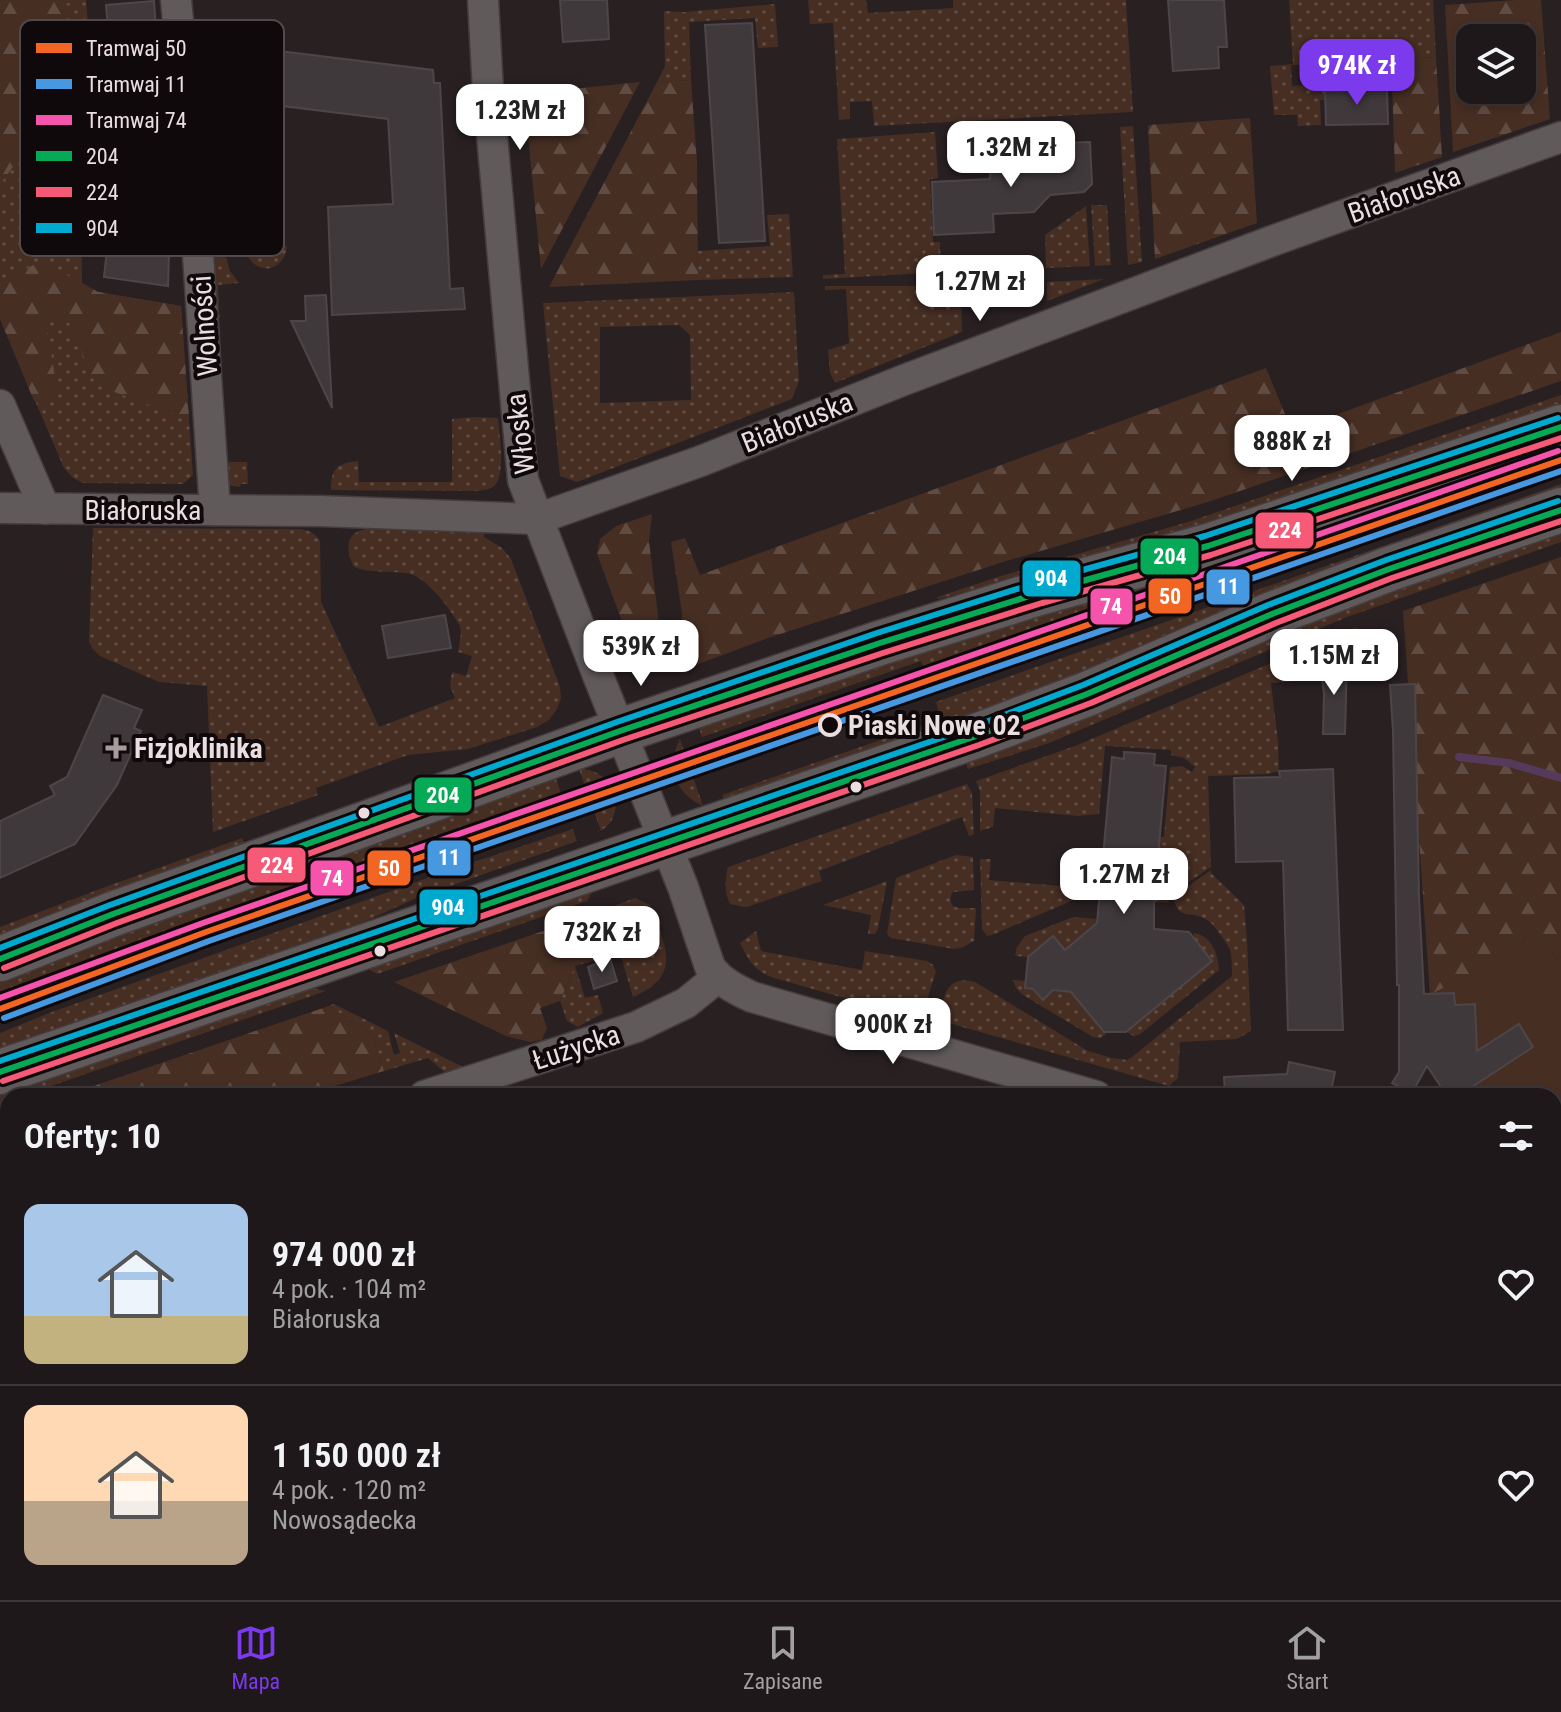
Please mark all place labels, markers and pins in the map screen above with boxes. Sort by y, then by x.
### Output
pin: 974K zł [1283,39,1431,107]
pin: 1.23M zł [437,84,603,152]
pin: 1.32M zł [928,121,1094,189]
pin: 1.27M zł [897,255,1063,323]
pin: 888K zł [1218,415,1366,483]
pin: 539K zł [567,620,715,688]
pin: 1.15M zł [1251,629,1417,697]
place label: Piaski Nowe 02 [848,709,1021,742]
marker: Piaski Nowe 02 [819,714,841,736]
place label: Fizjoklinika [134,732,263,765]
marker: Fizjoklinika [105,737,127,759]
unlabelled marker [848,779,864,795]
unlabelled marker [356,805,372,821]
pin: 1.27M zł [1041,848,1207,916]
pin: 732K zł [528,906,676,974]
unlabelled marker [372,943,388,959]
pin: 900K zł [819,998,967,1066]

